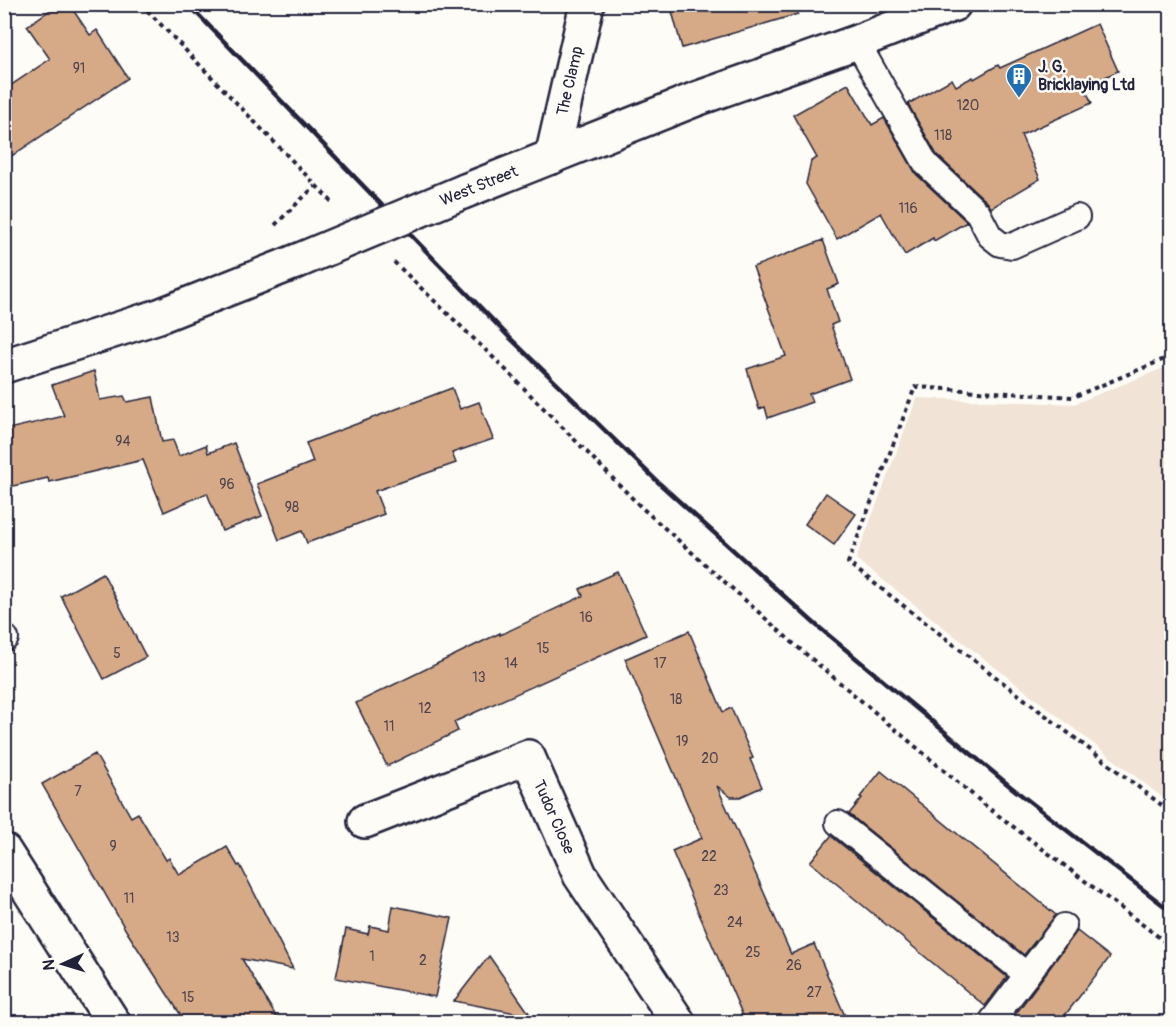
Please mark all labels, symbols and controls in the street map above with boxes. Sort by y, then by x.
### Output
street label: The Clamp [552,44,588,118]
place label: J. G. Bricklaying Ltd [1038,57,1135,95]
house number: 91 [73,60,85,77]
building icon: J. G. Bricklaying Ltd [1004,61,1034,99]
house number: 120 [957,97,979,114]
house number: 118 [934,127,952,144]
street label: West Street [437,161,521,211]
house number: 116 [898,200,918,217]
house number: 94 [115,433,131,450]
house number: 96 [219,476,235,493]
house number: 98 [285,499,299,516]
house number: 16 [579,609,593,626]
house number: 15 [536,640,550,657]
house number: 5 [113,645,121,662]
house number: 14 [504,655,518,672]
house number: 17 [654,655,667,672]
house number: 13 [472,669,486,686]
house number: 18 [670,691,682,708]
house number: 12 [418,700,432,717]
house number: 11 [384,718,394,735]
house number: 19 [676,733,688,750]
house number: 20 [701,750,719,767]
street label: Tudor Close [529,777,579,857]
house number: 7 [74,783,82,800]
house number: 9 [109,838,117,855]
house number: 22 [701,848,717,865]
house number: 23 [713,882,729,899]
house number: 11 [124,890,134,907]
house number: 24 [727,914,743,931]
house number: 13 [166,929,180,946]
north arrow [33,934,93,994]
house number: 25 [745,944,761,961]
house number: 1 [369,948,375,965]
house number: 2 [419,952,427,969]
house number: 26 [786,957,802,974]
text: N [39,959,59,971]
house number: 27 [806,984,822,1001]
house number: 15 [181,989,195,1006]

